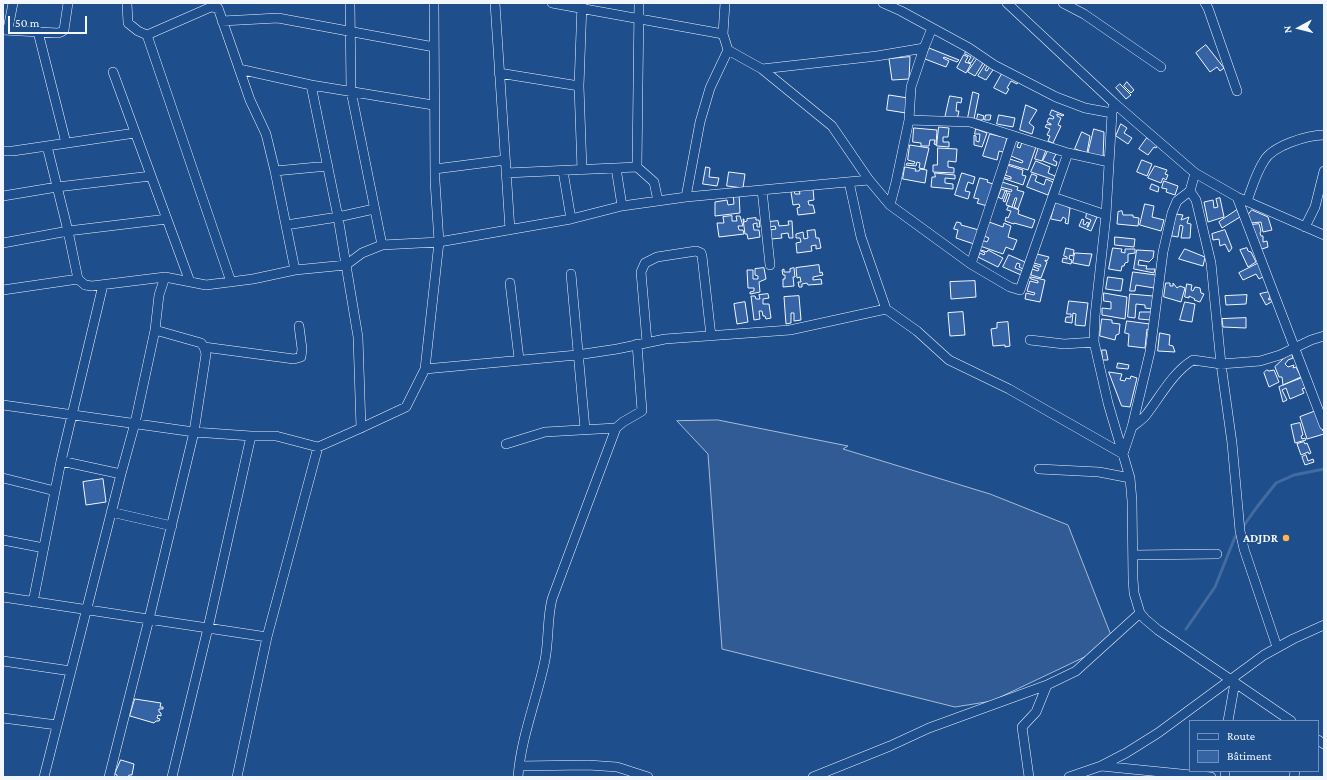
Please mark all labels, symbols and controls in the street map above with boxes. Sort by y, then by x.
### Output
scale bar [10,8,89,34]
north arrow [1279,8,1319,48]
text: 50 m [15,16,39,30]
text: N [1281,25,1294,34]
place label: ADJDR [1243,531,1278,545]
marker: ADJDR [1281,533,1291,543]
legend [1189,720,1319,772]
text: Route [1227,729,1255,743]
text: Bâtiment [1227,749,1272,763]

